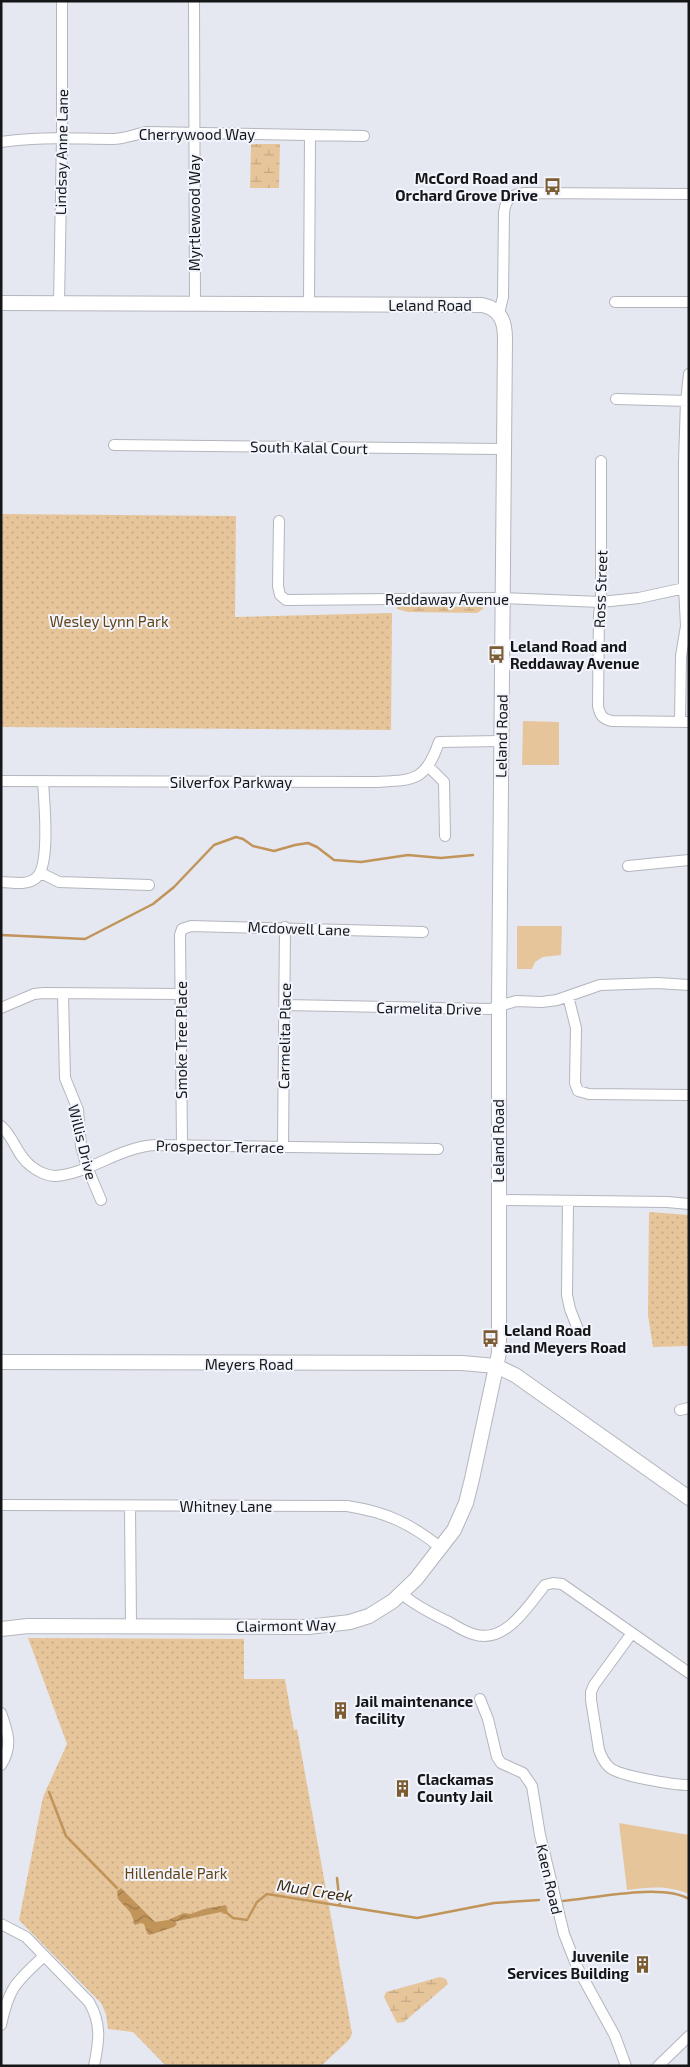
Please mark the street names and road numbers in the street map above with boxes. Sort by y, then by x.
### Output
street label: Lindsay Anne Lane [51,89,71,215]
street label: Cherrywood Way [139,125,255,143]
street label: Myrtlewood Way [185,155,203,271]
street label: Leland Road [388,296,472,314]
street label: South Kalal Court [250,437,368,457]
street label: Ross Street [590,549,610,628]
street label: Reddaway Avenue [385,590,509,608]
street label: Leland Road [491,694,511,778]
street label: Silverfox Parkway [170,773,292,791]
street label: Mcdowell Lane [248,917,350,939]
street label: Smoke Tree Place [172,981,190,1099]
street label: Carmelita Place [274,983,294,1089]
street label: Carmelita Drive [376,998,482,1018]
street label: Leland Road [489,1099,507,1183]
street label: Willis Drive [65,1102,101,1182]
street label: Prospector Terrace [156,1136,284,1156]
street label: Meyers Road [205,1355,293,1373]
street label: Whitney Lane [180,1497,272,1515]
street label: Clairmont Way [236,1615,336,1635]
street label: Kaen Road [533,1842,567,1916]

